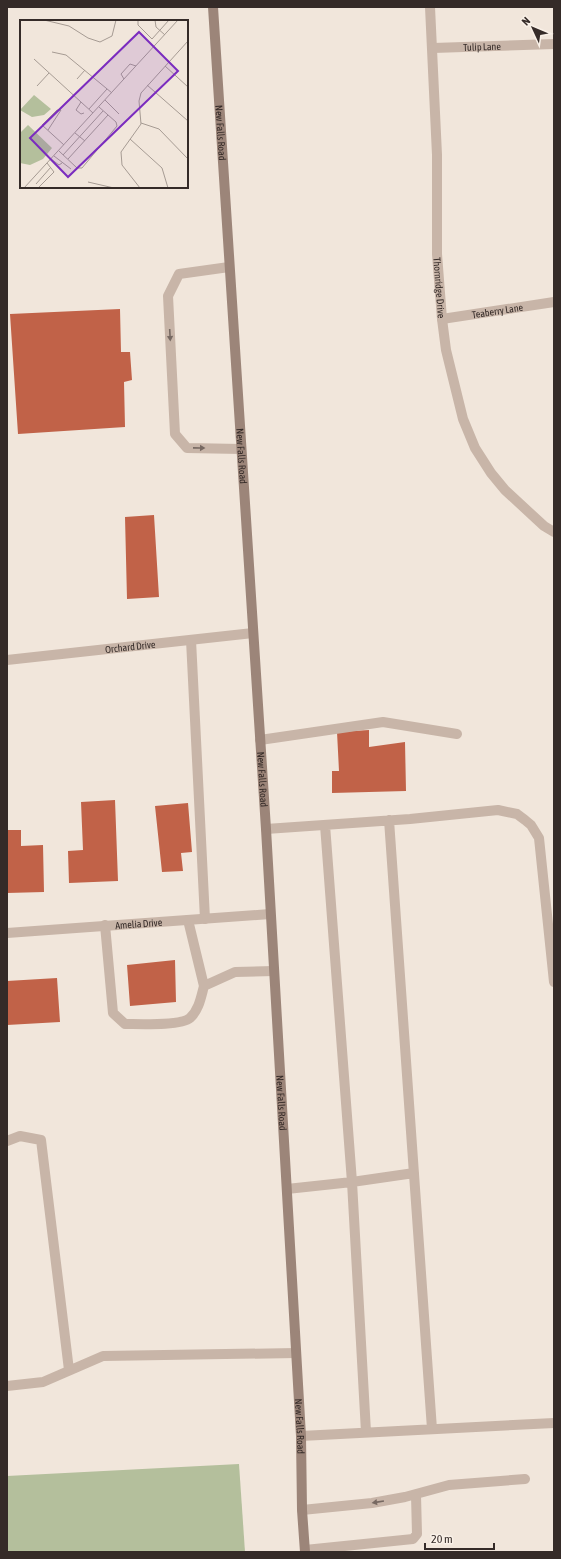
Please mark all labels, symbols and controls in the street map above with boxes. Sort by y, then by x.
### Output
north arrow [513,8,553,48]
text: N [519,15,532,28]
inset map [20,20,188,188]
street label: Tulip Lane [463,40,501,53]
street label: New Falls Road [214,105,228,161]
street label: Thornridge Drive [432,257,447,319]
street label: Teaberry Lane [471,301,524,320]
one-way arrow [167,329,173,342]
street label: New Falls Road [235,428,249,484]
one-way arrow [193,445,205,452]
street label: Orchard Drive [105,638,156,655]
street label: New Falls Road [256,751,270,808]
street label: Amelia Drive [115,916,163,931]
street label: New Falls Road [275,1075,289,1131]
street label: New Falls Road [293,1398,307,1454]
one-way arrow [372,1499,384,1505]
scale bar [425,1525,494,1551]
text: 20 m [431,1532,453,1546]

